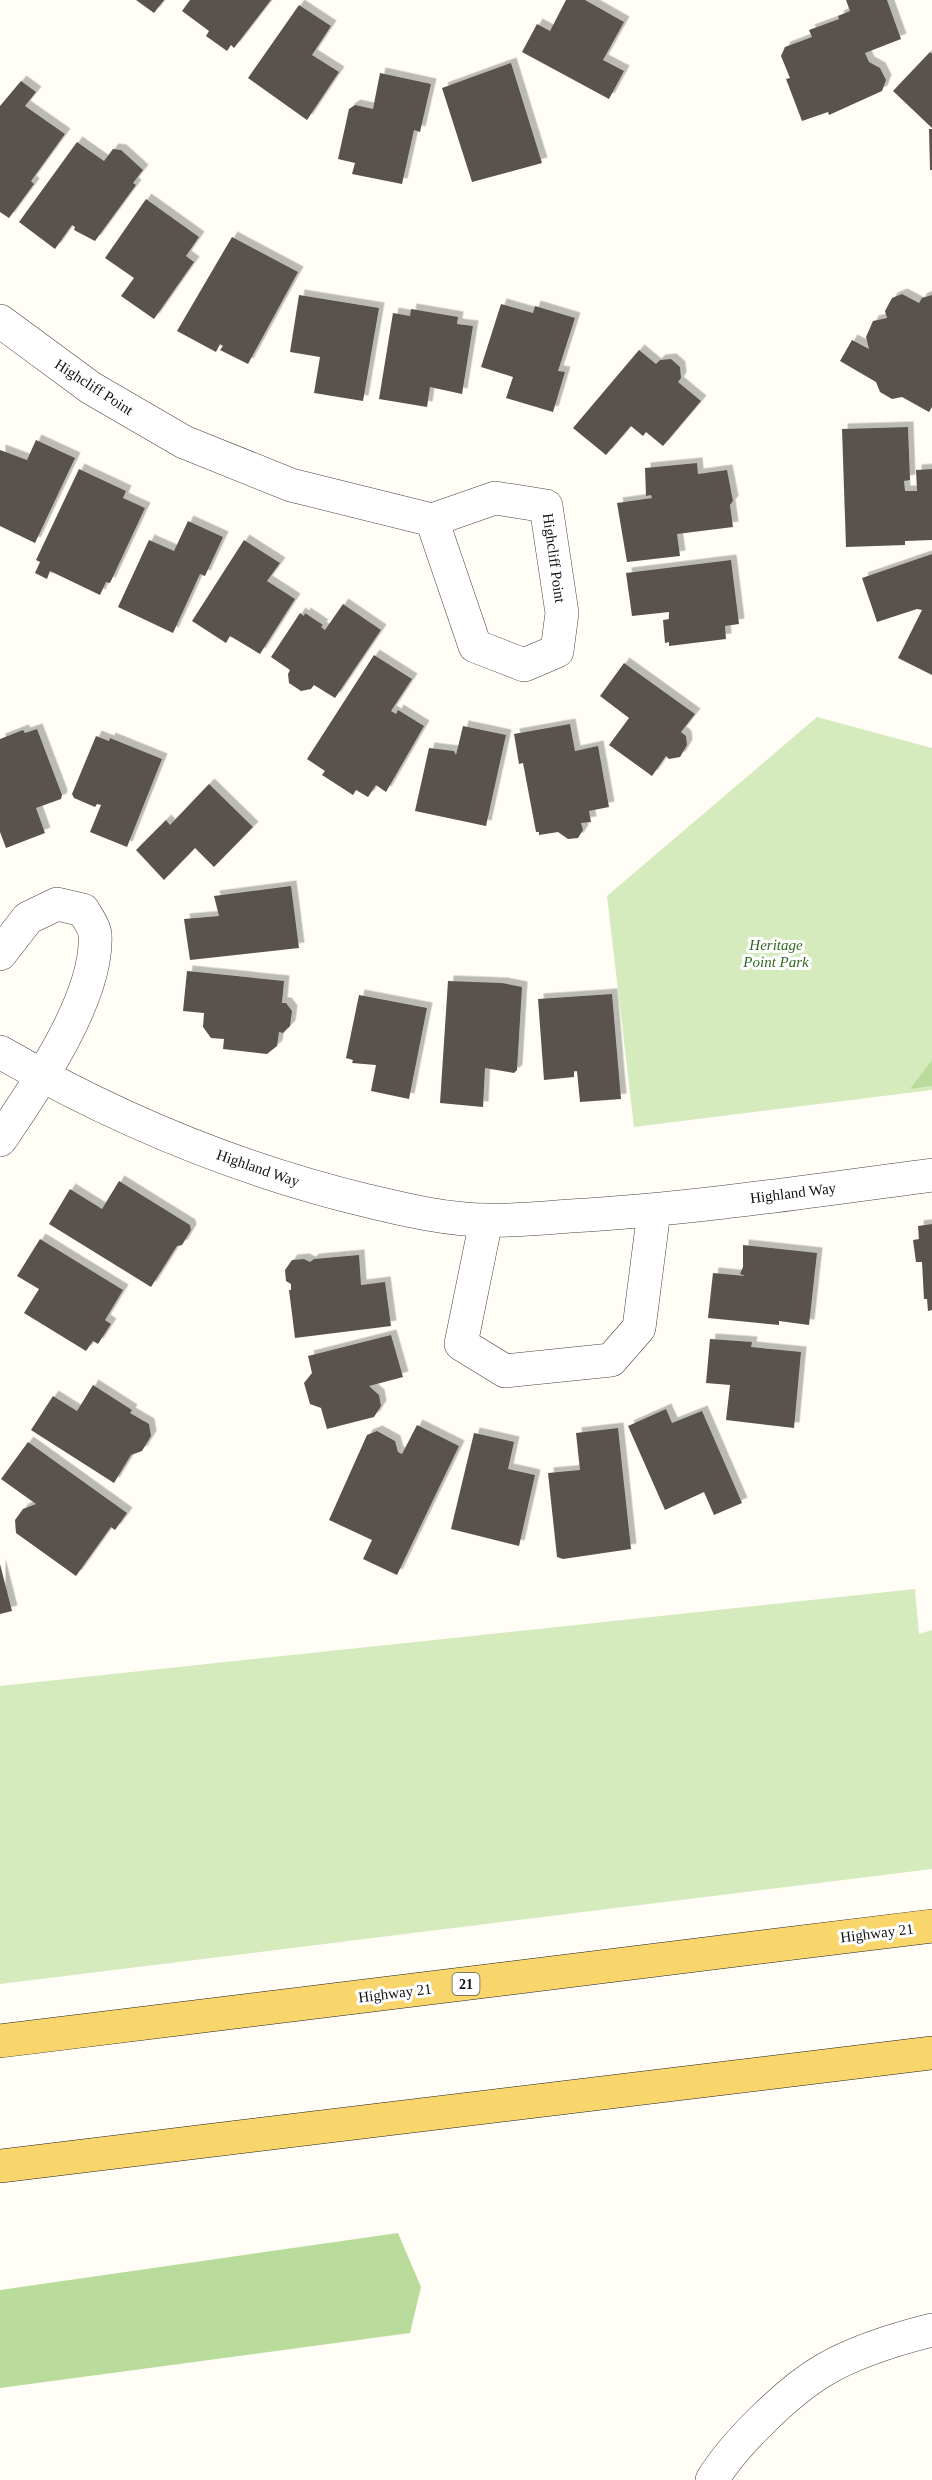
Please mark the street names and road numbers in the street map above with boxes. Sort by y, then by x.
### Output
street label: Highcliff Point [52,356,137,419]
street label: Highcliff Point [540,512,568,605]
street label: Highland Way [215,1146,302,1190]
street label: Highland Way [749,1180,837,1206]
street label: Highway 21 [839,1921,915,1945]
road number: 21 [452,1973,480,1995]
street label: Highway 21 [357,1981,433,2005]

